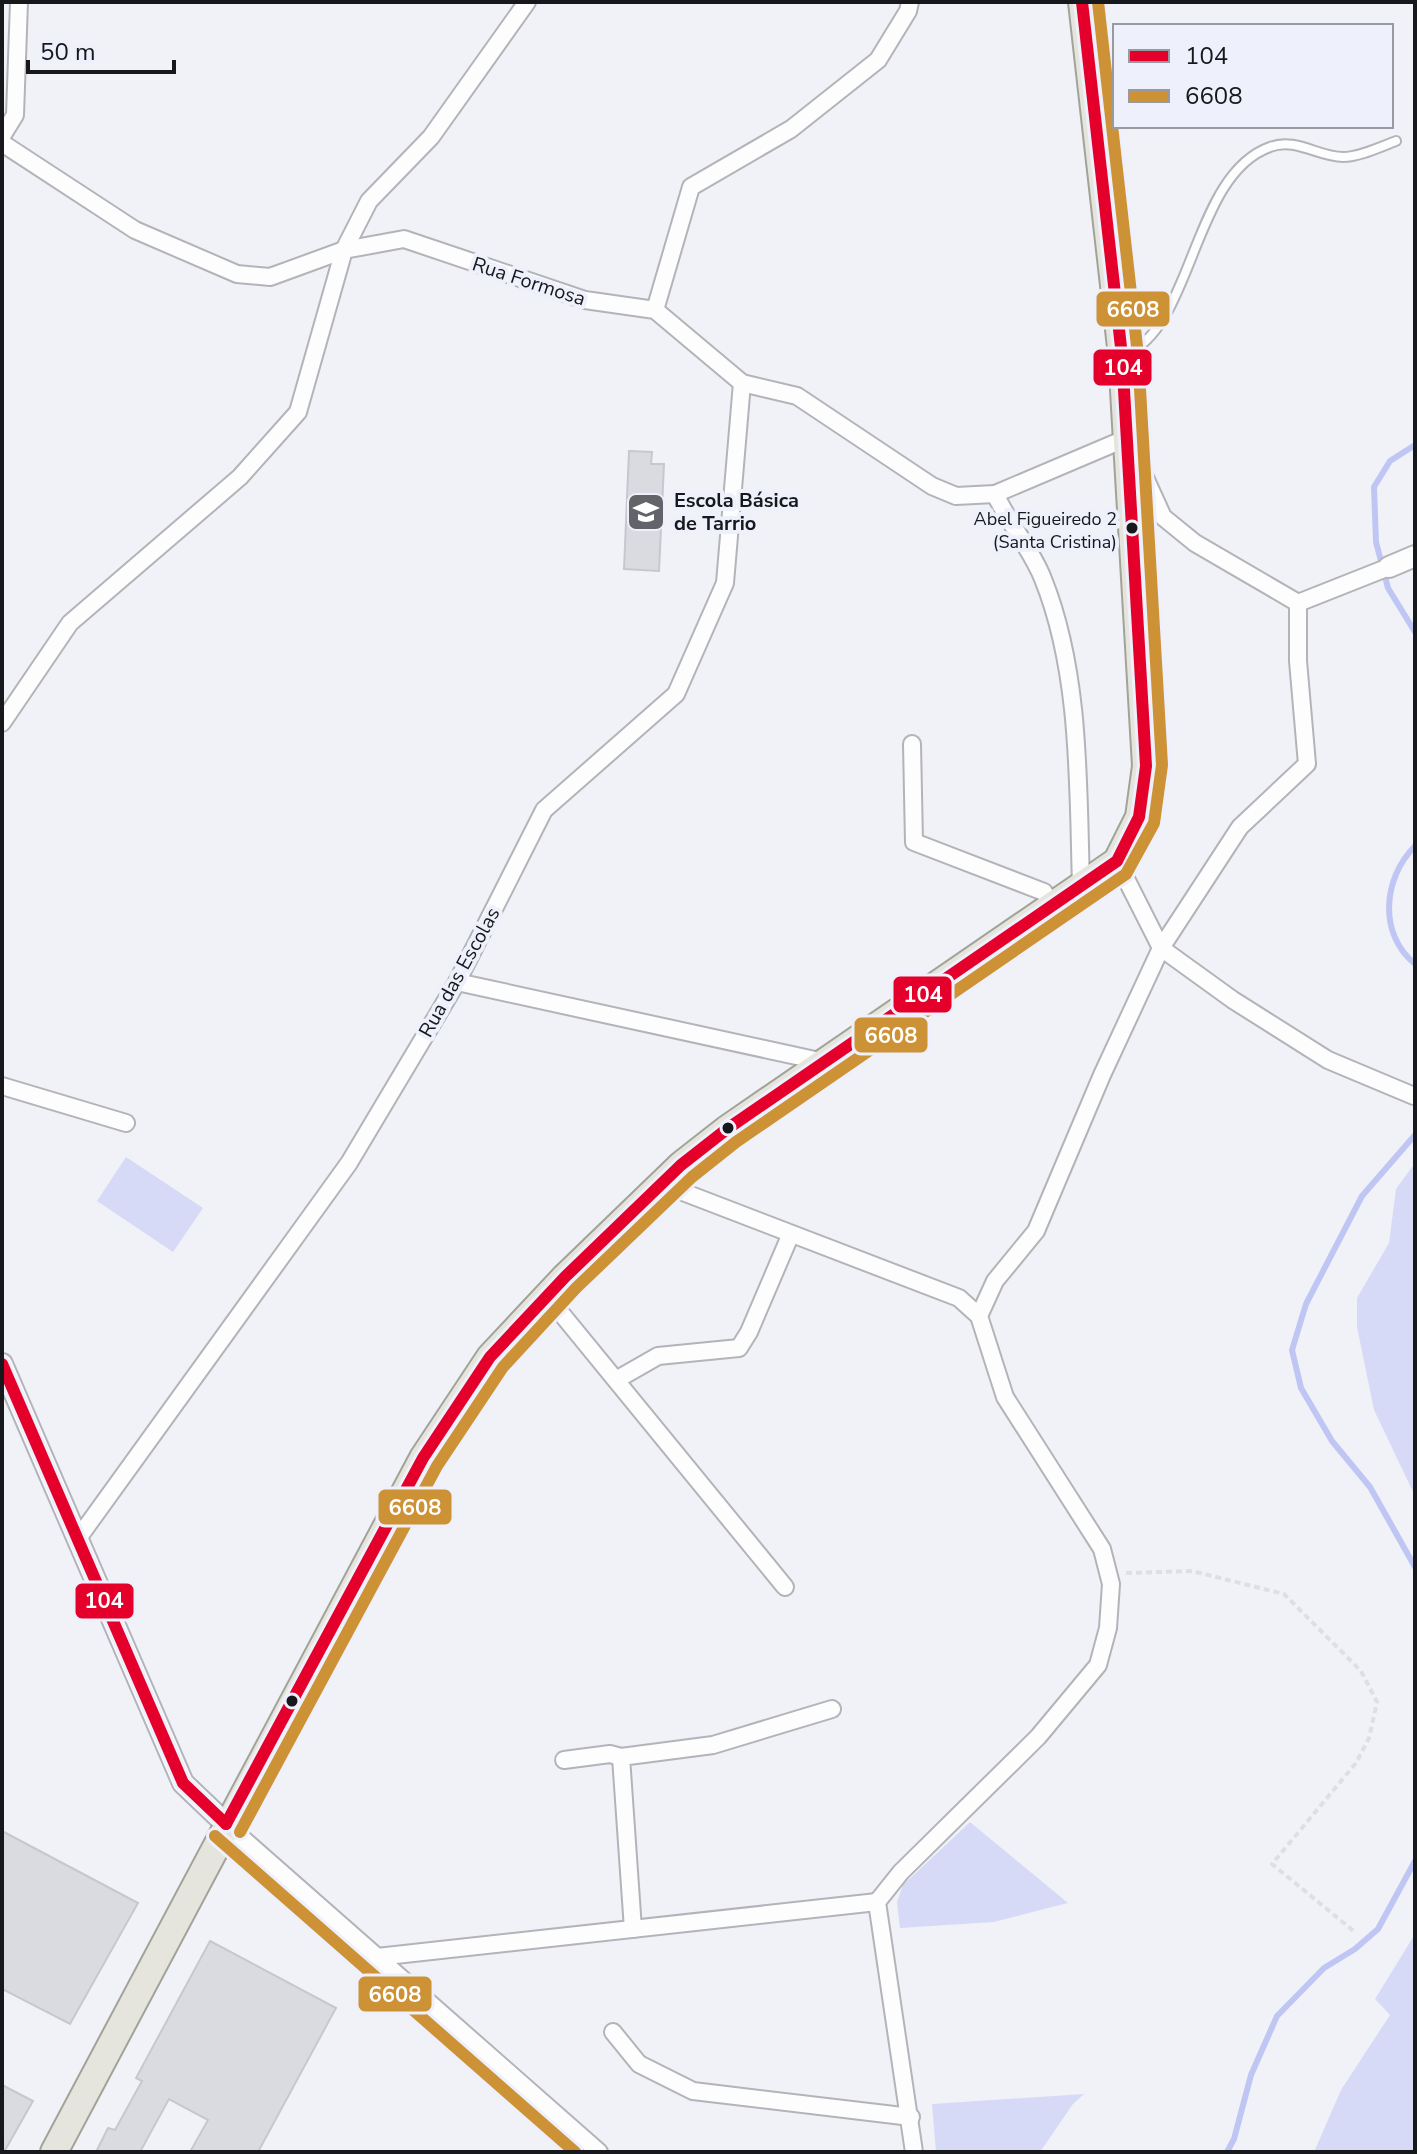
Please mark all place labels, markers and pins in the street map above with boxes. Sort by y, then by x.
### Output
place label: Escola Básica de Tarrio [674,487,799,537]
school or university icon: Escola Básica de Tarrio [625,491,667,533]
place label: Abel Figueiredo 2 (Santa Cristina) [974,507,1117,554]
marker: Abel Figueiredo 2 (Santa Cristina) [1124,520,1140,536]
unlabelled marker [720,1120,736,1136]
unlabelled marker [284,1693,300,1709]

